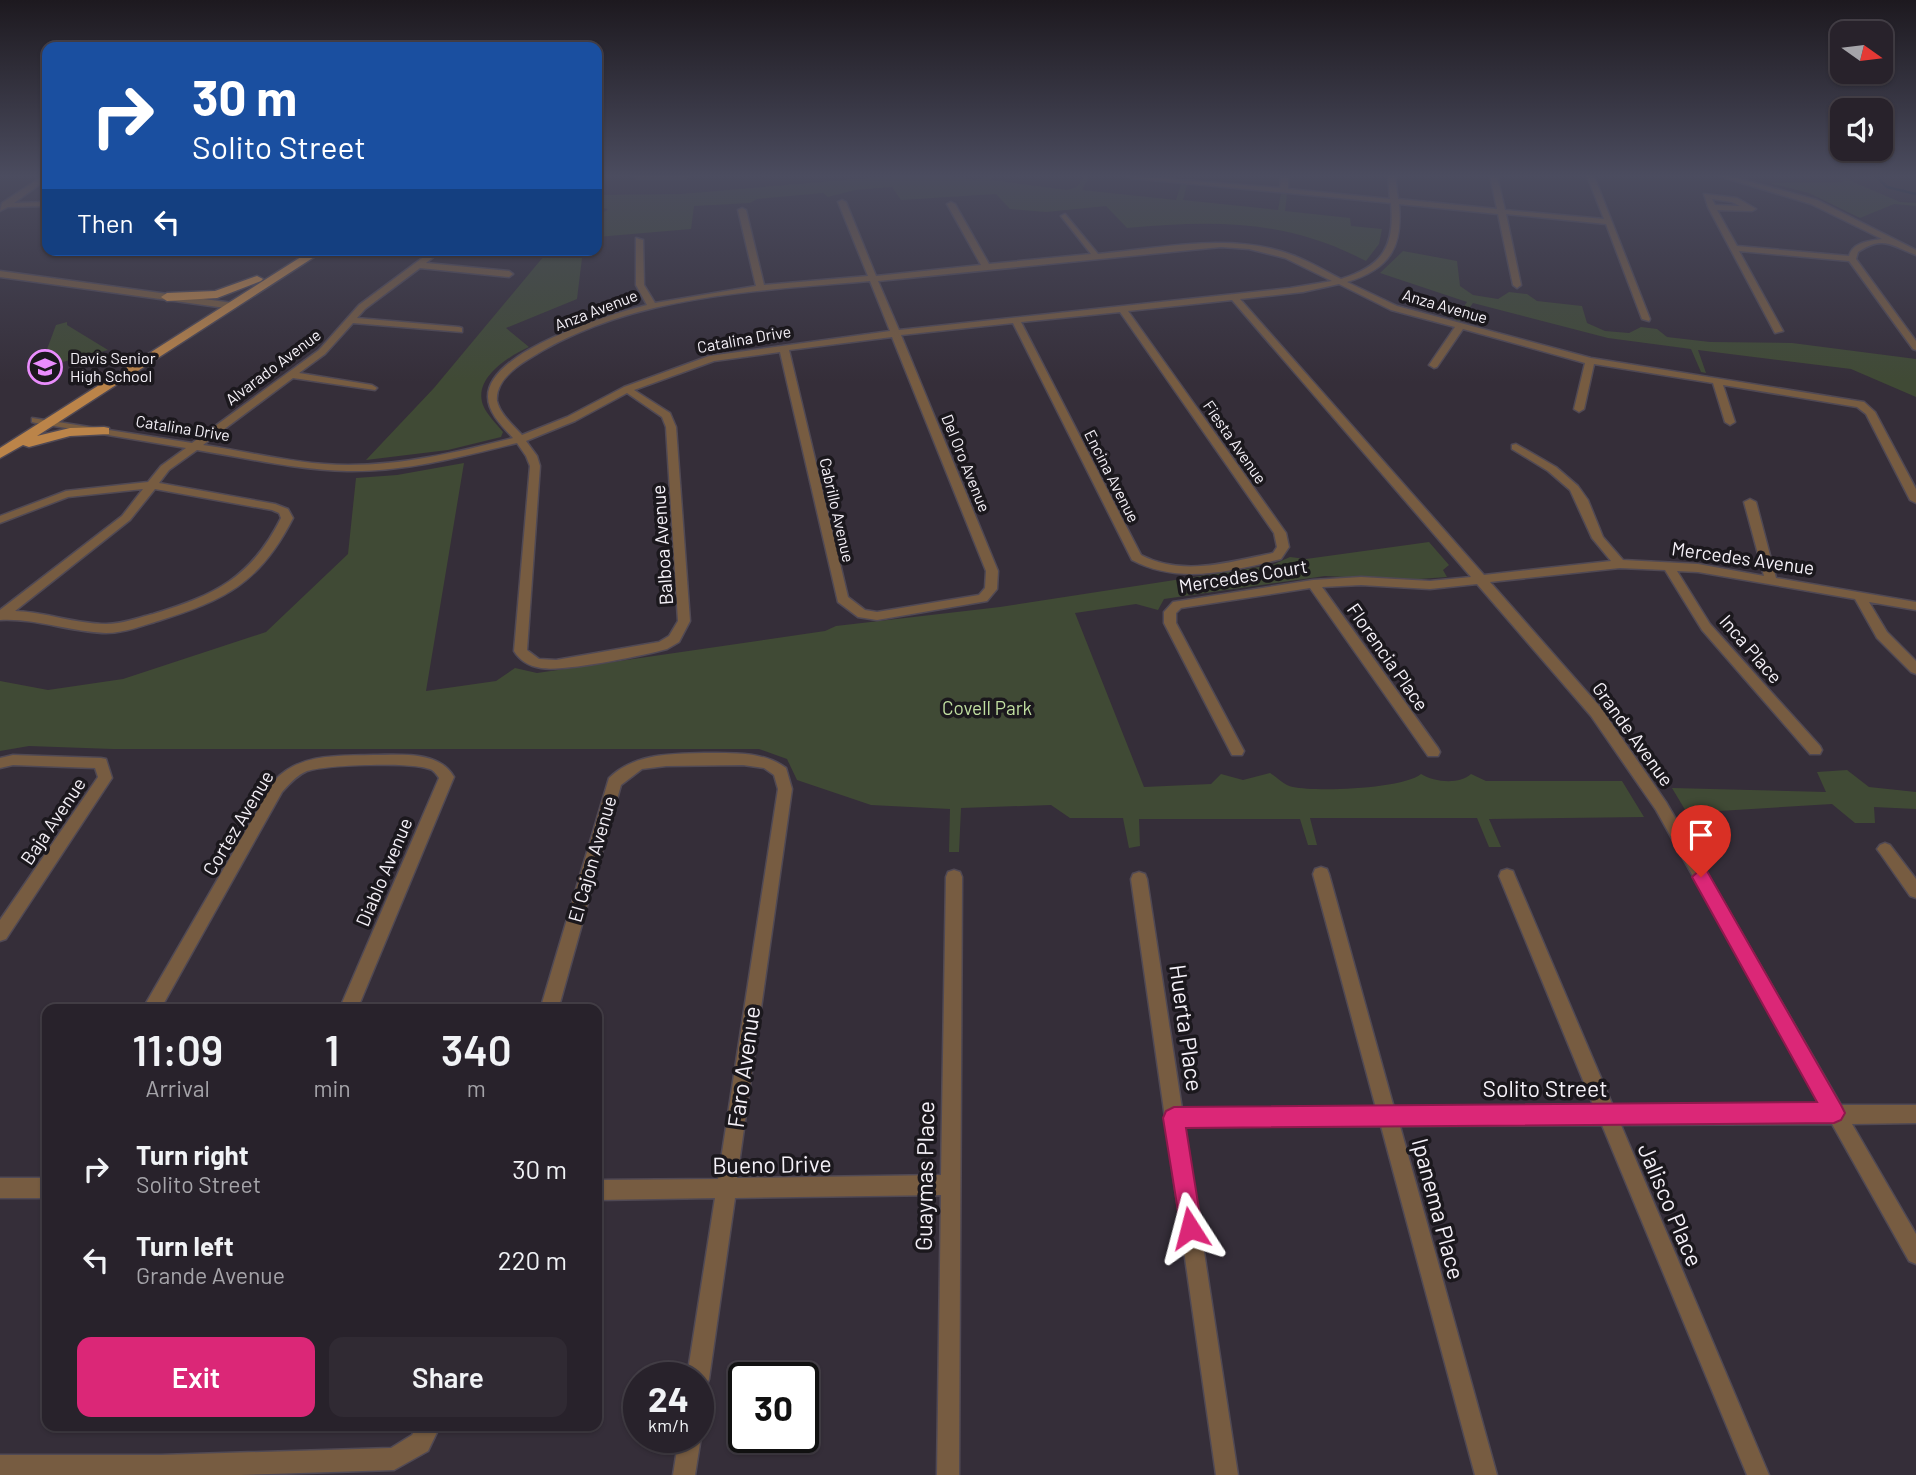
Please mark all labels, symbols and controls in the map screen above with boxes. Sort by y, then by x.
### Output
north arrow [1830,21,1894,84]
map controls [1830,21,1893,161]
text: 30 m [192,67,297,126]
icon: right [77,70,168,161]
button: sound [1830,98,1893,161]
text: Solito Street [192,127,366,165]
icon: left [148,203,186,241]
text: Then [77,207,134,238]
street label: Anza Avenue [1400,284,1490,327]
street label: Anza Avenue [551,285,640,334]
street label: Catalina Drive [695,321,792,356]
street label: Alvarado Avenue [221,325,324,409]
school or university icon: Davis Senior High School [26,348,64,386]
place label: Davis Senior High School [70,348,156,385]
street label: Fiesta Avenue [1200,396,1271,487]
street label: Catalina Drive [135,411,232,444]
street label: Del Oro Avenue [938,411,995,514]
street label: Encina Avenue [1081,426,1144,525]
street label: Cabrillo Avenue [816,456,859,564]
street label: Balboa Avenue [646,484,677,606]
street label: Mercedes Avenue [1670,536,1816,579]
street label: Mercedes Court [1177,554,1309,597]
street label: Florencia Place [1343,598,1434,715]
street label: Inca Place [1715,610,1788,688]
street label: Grande Avenue [1588,677,1679,790]
park label: Covell Park [942,696,1032,719]
street label: Cortez Avenue [197,766,278,879]
street label: Baja Avenue [15,773,90,869]
street label: El Cajon Avenue [563,793,621,925]
pin [1671,805,1731,877]
street label: Diablo Avenue [350,814,417,929]
icon: arrive [1682,816,1720,854]
street label: Huerta Place [1164,963,1210,1093]
street label: Faro Avenue [721,1004,765,1130]
text: 11:09 [132,1024,223,1074]
text: 1 [325,1024,339,1074]
text: 340 [441,1024,512,1074]
text: Arrival [146,1074,210,1102]
text: min [313,1074,351,1102]
text: m [467,1074,486,1102]
street label: Solito Street [1482,1074,1608,1102]
street label: Guaymas Place [909,1101,939,1251]
street label: Ipanema Place [1407,1135,1471,1282]
text: Turn right [136,1139,249,1170]
street label: Jalisco Place [1632,1139,1709,1270]
street label: Bueno Drive [712,1149,832,1179]
icon: right [77,1150,115,1188]
text: 30 m [512,1153,567,1184]
text: Solito Street [136,1170,261,1198]
position arrow [1153,1191,1227,1265]
text: Turn left [136,1230,234,1261]
icon: left [77,1241,115,1279]
text: 220 m [498,1244,567,1275]
text: Grande Avenue [136,1261,285,1289]
button: Exit [77,1337,315,1417]
button: Share [329,1337,567,1417]
speed limit sign: 30 [728,1362,819,1453]
text: 24 [648,1377,689,1419]
text: km/h [648,1414,689,1436]

